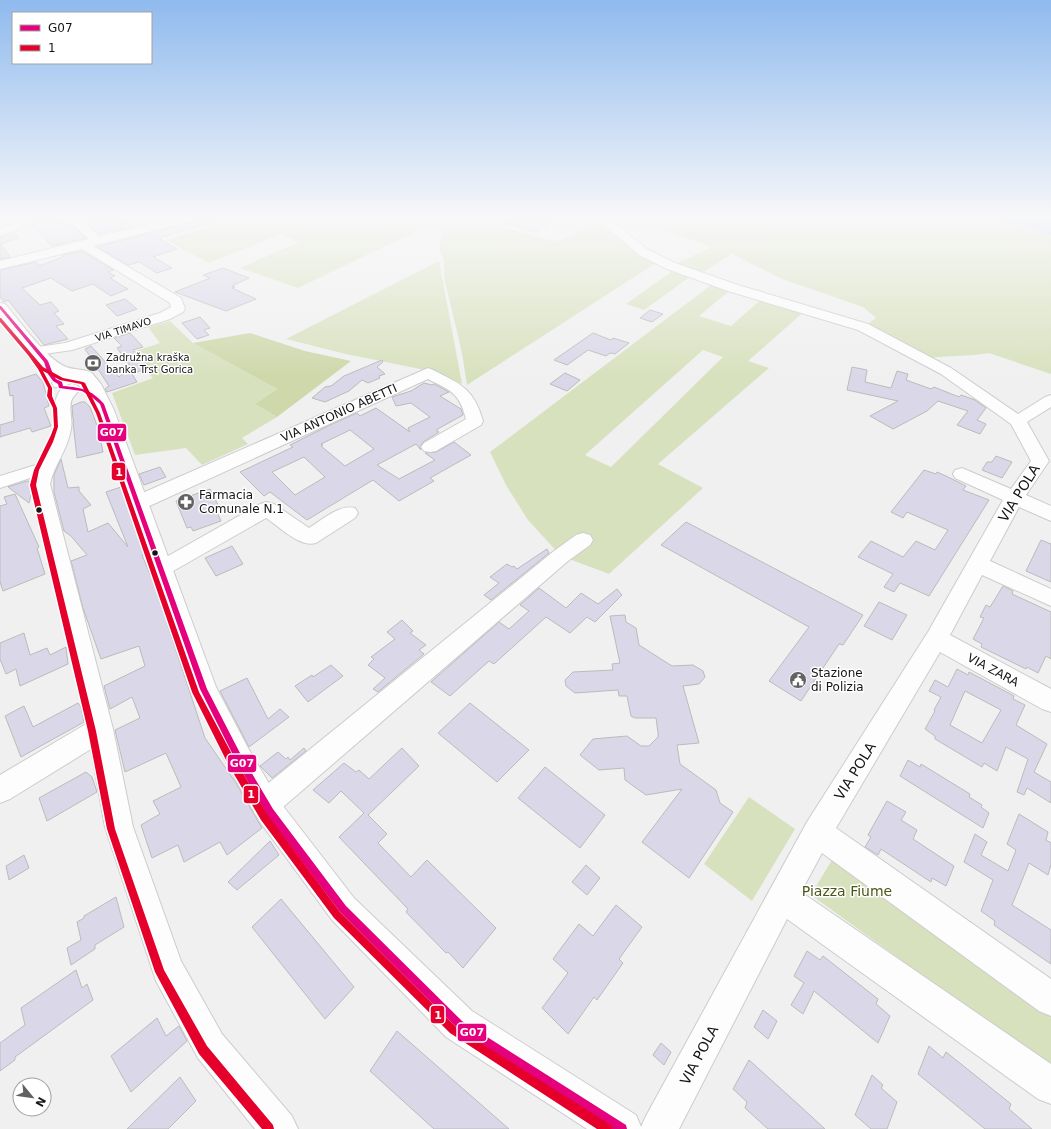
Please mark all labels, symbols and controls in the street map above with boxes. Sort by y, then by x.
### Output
legend [12,12,152,64]
text: G07 [48,21,73,35]
text: 1 [48,41,56,55]
street label: VIA TIMAVO [94,315,153,344]
place label: Zadružna kraška banka Trst Gorica [106,352,193,375]
bank icon: Zadružna kraška banka Trst Gorica [83,353,103,373]
street label: VIA ANTONIO ABETTI [279,381,399,445]
line badge: G07 [97,423,127,442]
text: G07 [100,426,124,439]
street label: VIA POLA [995,461,1043,525]
line badge: 1 [111,462,126,481]
text: 1 [115,466,123,479]
place label: Farmacia Comunale N.1 [199,488,284,516]
pharmacy icon: Farmacia Comunale N.1 [176,492,196,512]
unlabelled marker [34,505,44,515]
unlabelled marker [150,548,160,558]
street label: VIA ZARA [965,651,1022,690]
place label: Stazione di Polizia [811,666,864,694]
public building icon: Stazione di Polizia [788,670,808,690]
street label: VIA POLA [831,739,879,803]
line badge: G07 [227,754,257,773]
text: G07 [230,757,254,770]
line badge: 1 [243,785,259,804]
text: 1 [247,788,255,801]
park label: Piazza Fiume [802,883,892,899]
line badge: 1 [430,1005,445,1024]
text: 1 [434,1009,442,1022]
street label: VIA POLA [677,1022,721,1087]
line badge: G07 [457,1023,487,1042]
text: G07 [460,1026,484,1039]
north arrow [12,1077,52,1117]
text: N [32,1094,48,1109]

